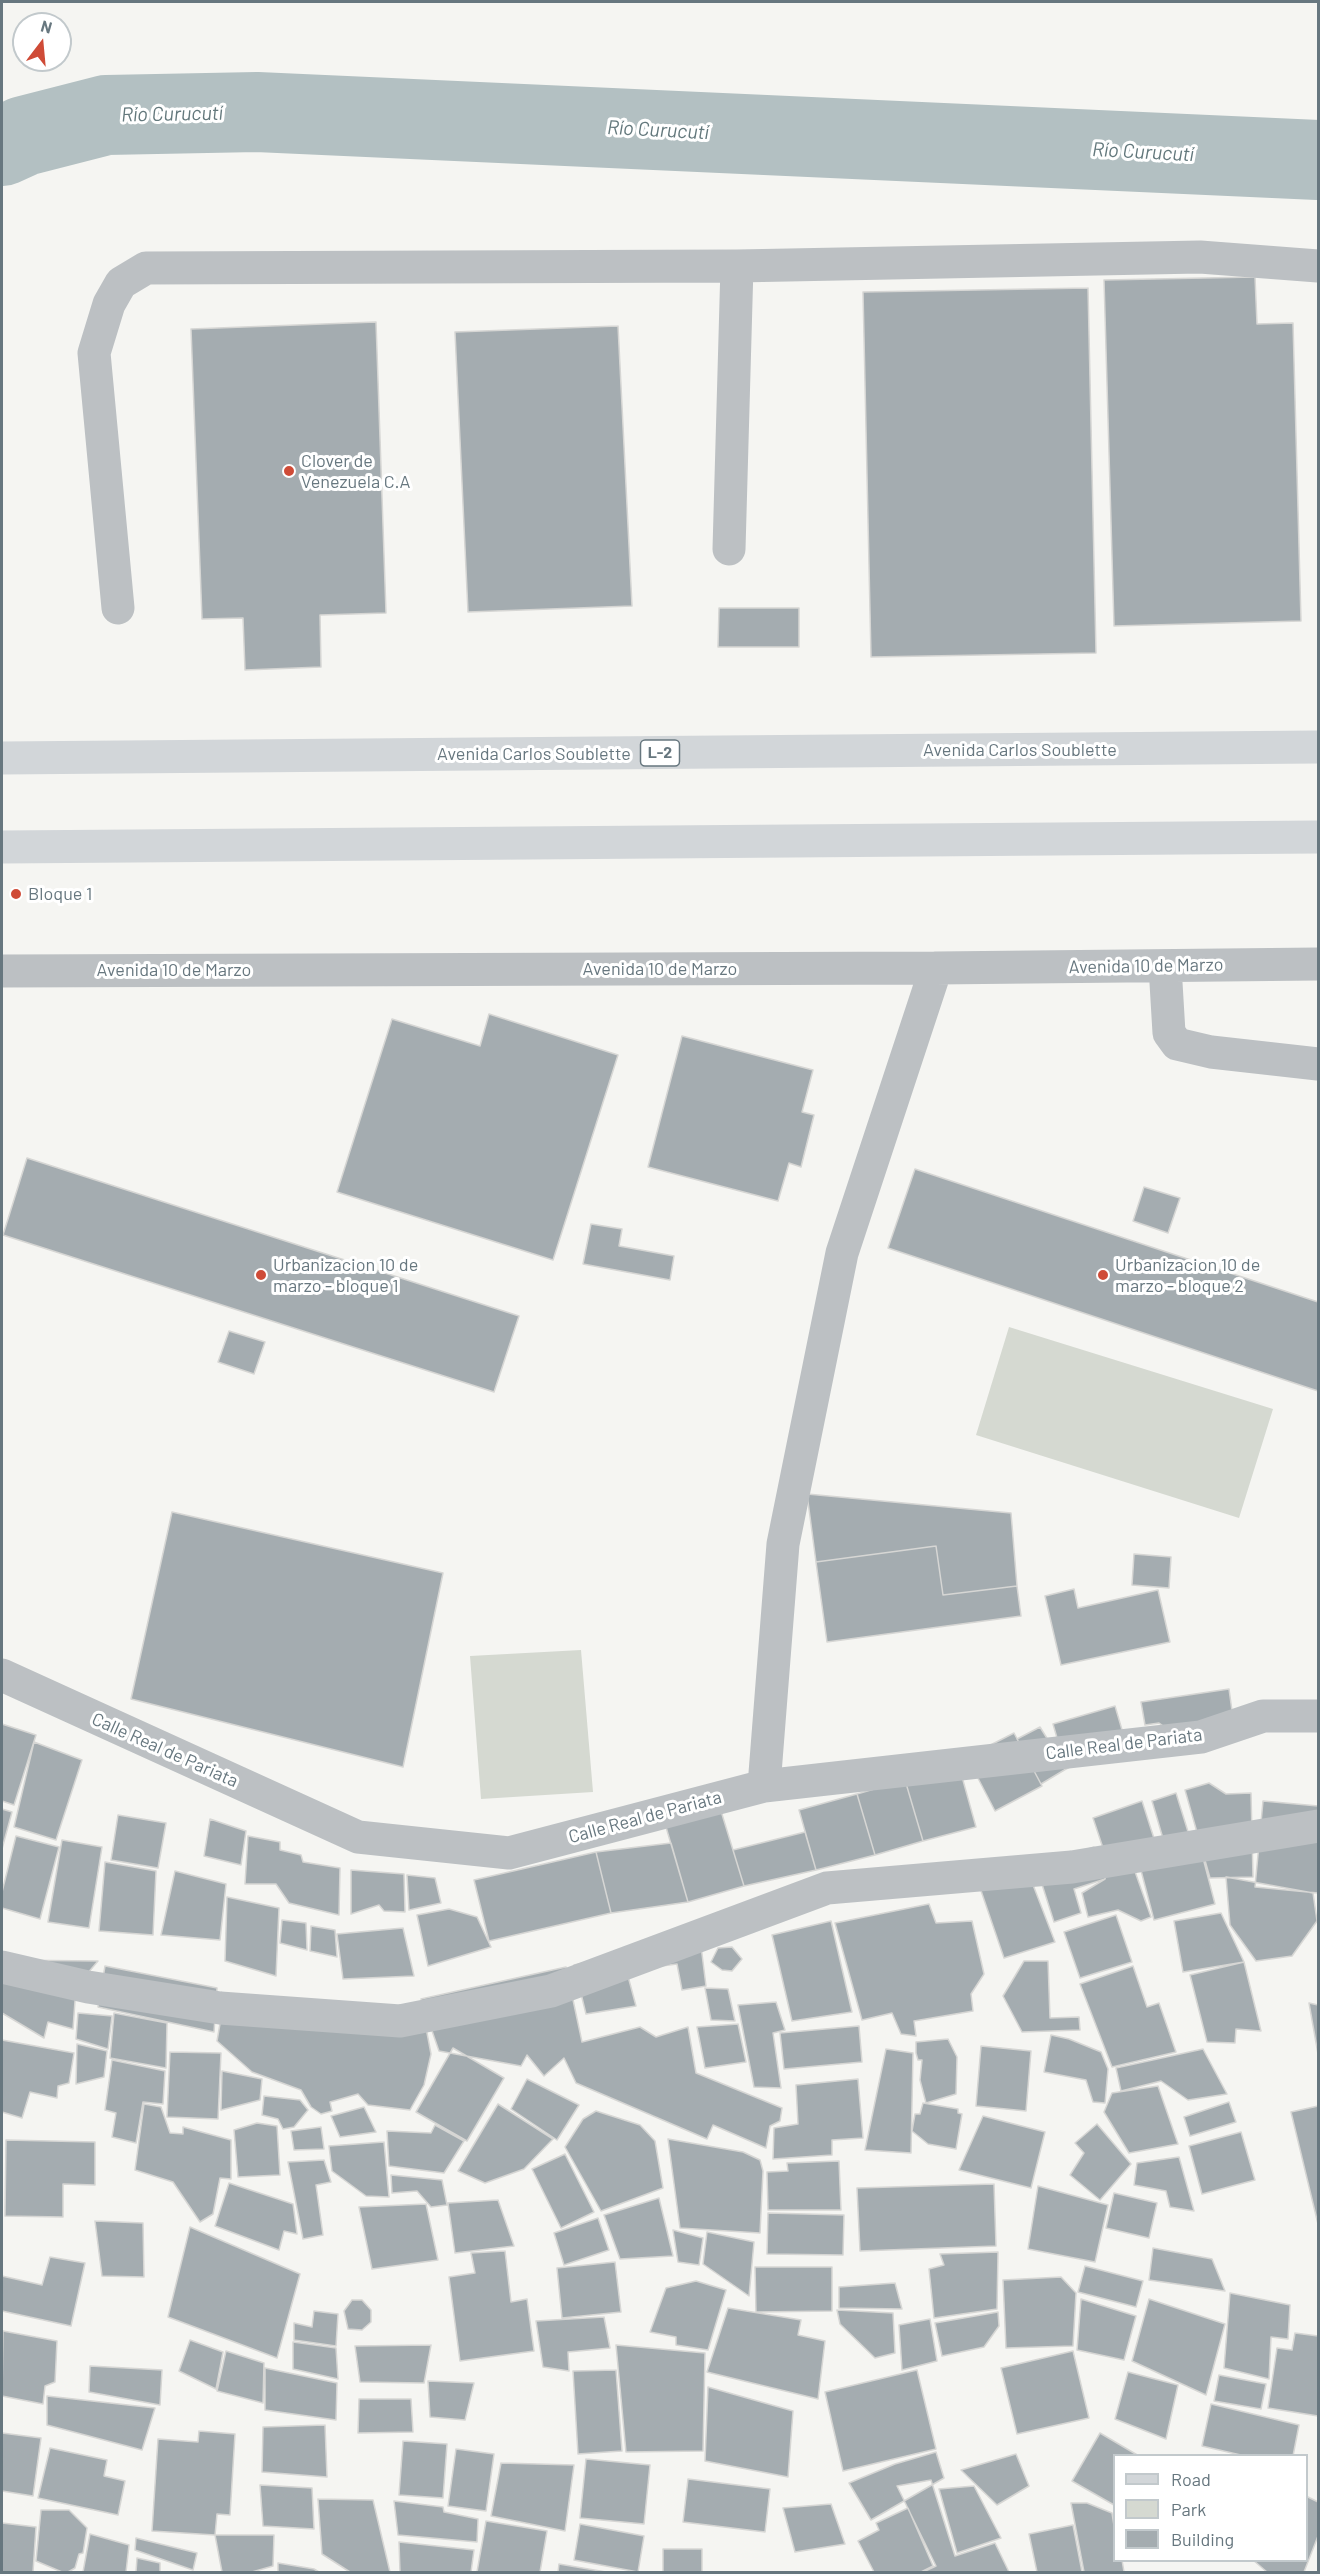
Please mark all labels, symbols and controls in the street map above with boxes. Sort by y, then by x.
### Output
north arrow [12,12,72,72]
text: N [39,16,54,37]
water label: Río Curucutí [121,101,223,127]
water label: Río Curucutí [607,115,709,145]
water label: Río Curucutí [1092,137,1194,167]
place label: Clover de Venezuela C.A [301,450,410,492]
marker: Clover de Venezuela C.A [282,464,296,478]
street label: Avenida Carlos Soublette [923,739,1117,761]
road number: L-2 [640,740,680,766]
street label: Avenida Carlos Soublette [437,743,631,765]
place label: Bloque 1 [28,883,92,905]
marker: Bloque 1 [9,887,23,901]
street label: Avenida 10 de Marzo [1068,954,1224,978]
street label: Avenida 10 de Marzo [583,958,737,980]
street label: Avenida 10 de Marzo [97,959,251,981]
place label: Urbanizacion 10 de marzo - bloque 1 [273,1254,418,1296]
place label: Urbanizacion 10 de marzo - bloque 2 [1115,1254,1260,1296]
marker: Urbanizacion 10 de marzo - bloque 1 [254,1268,268,1282]
marker: Urbanizacion 10 de marzo - bloque 2 [1096,1268,1110,1282]
street label: Calle Real de Pariata [89,1708,241,1792]
street label: Calle Real de Pariata [1044,1724,1204,1764]
street label: Calle Real de Pariata [566,1786,724,1848]
legend [1113,2454,1308,2562]
text: Road [1171,2468,1211,2490]
text: Park [1171,2498,1206,2520]
text: Building [1171,2528,1234,2550]

